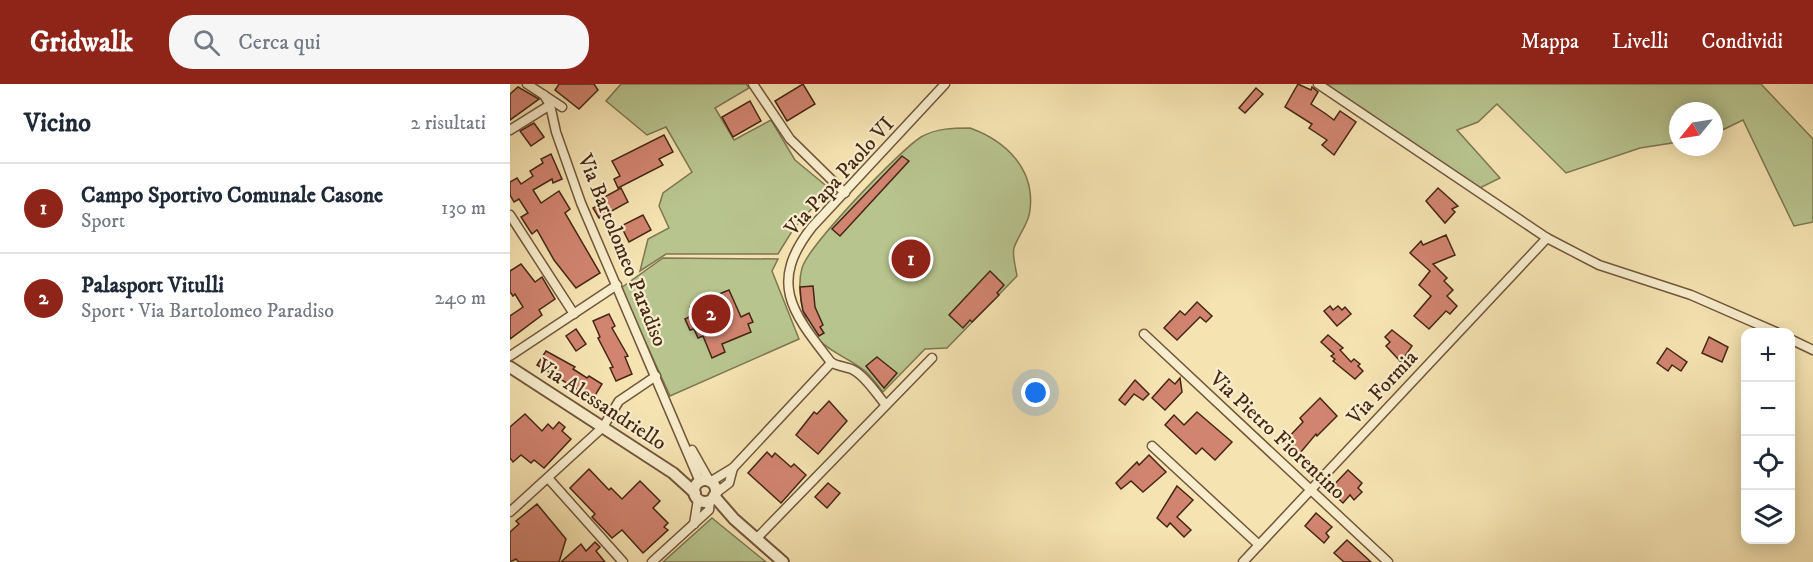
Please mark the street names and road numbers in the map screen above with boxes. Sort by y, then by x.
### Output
street label: Via Papa Paolo VI [779,112,900,242]
street label: Via Bartolomeo Paradiso [571,149,673,350]
street label: Via Formia [1341,345,1424,431]
street label: Via Alessandriello [531,353,671,456]
street label: Via Pietro Fiorentino [1203,365,1351,505]

